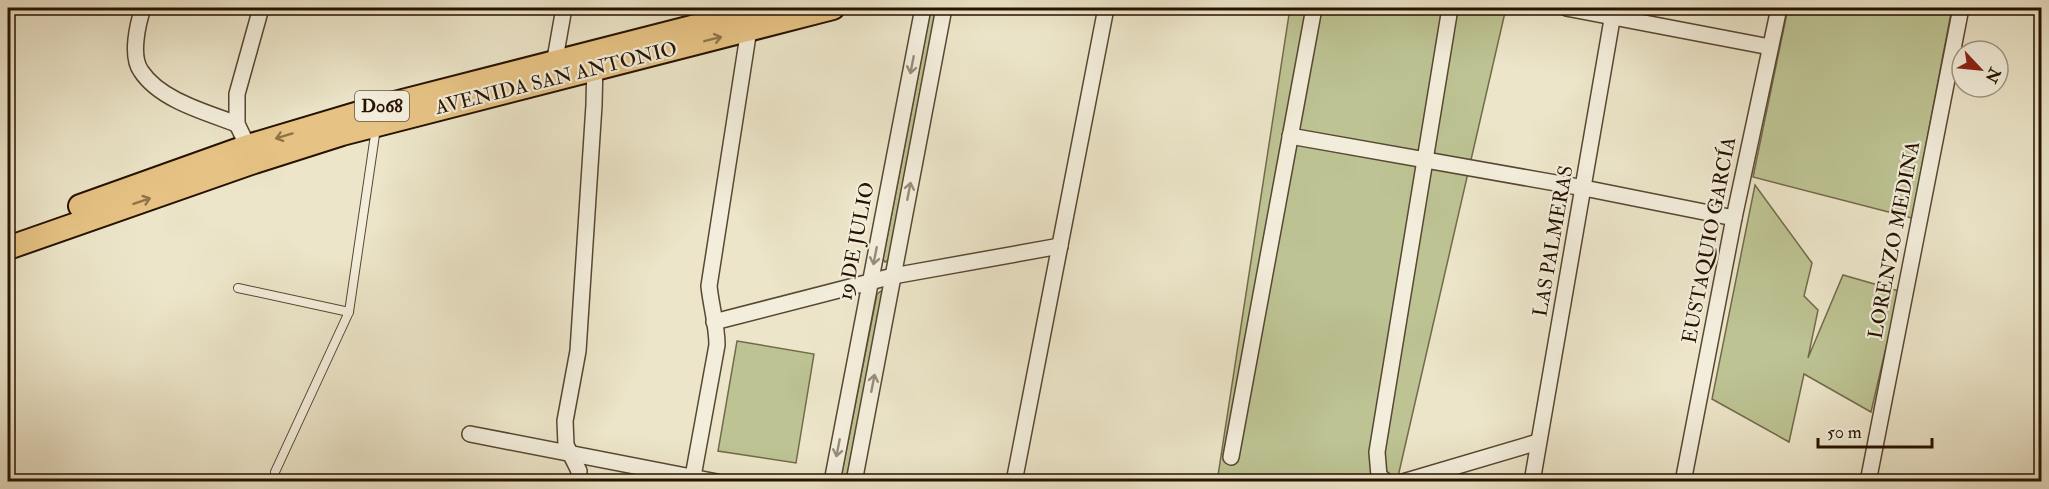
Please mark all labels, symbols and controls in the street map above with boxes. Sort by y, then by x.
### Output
one-way arrow [703,32,722,44]
street label: AVENIDA SAN ANTONIO [431,36,680,120]
north arrow [1950,39,2010,99]
one-way arrow [906,55,917,74]
text: N [1980,63,2005,87]
road number: D068 [355,91,409,121]
one-way arrow [274,131,293,142]
street label: EUSTAQUIO GARCÍA [1676,134,1741,345]
street label: LORENZO MEDINA [1863,139,1925,341]
street label: LAS PALMERAS [1527,163,1579,319]
street label: 19 DE JULIO [832,180,880,302]
one-way arrow [904,182,915,202]
one-way arrow [132,195,151,206]
one-way arrow [869,246,880,266]
one-way arrow [868,373,879,393]
scale bar [1818,411,1932,449]
text: 50 m [1827,421,1862,444]
one-way arrow [832,438,843,457]

